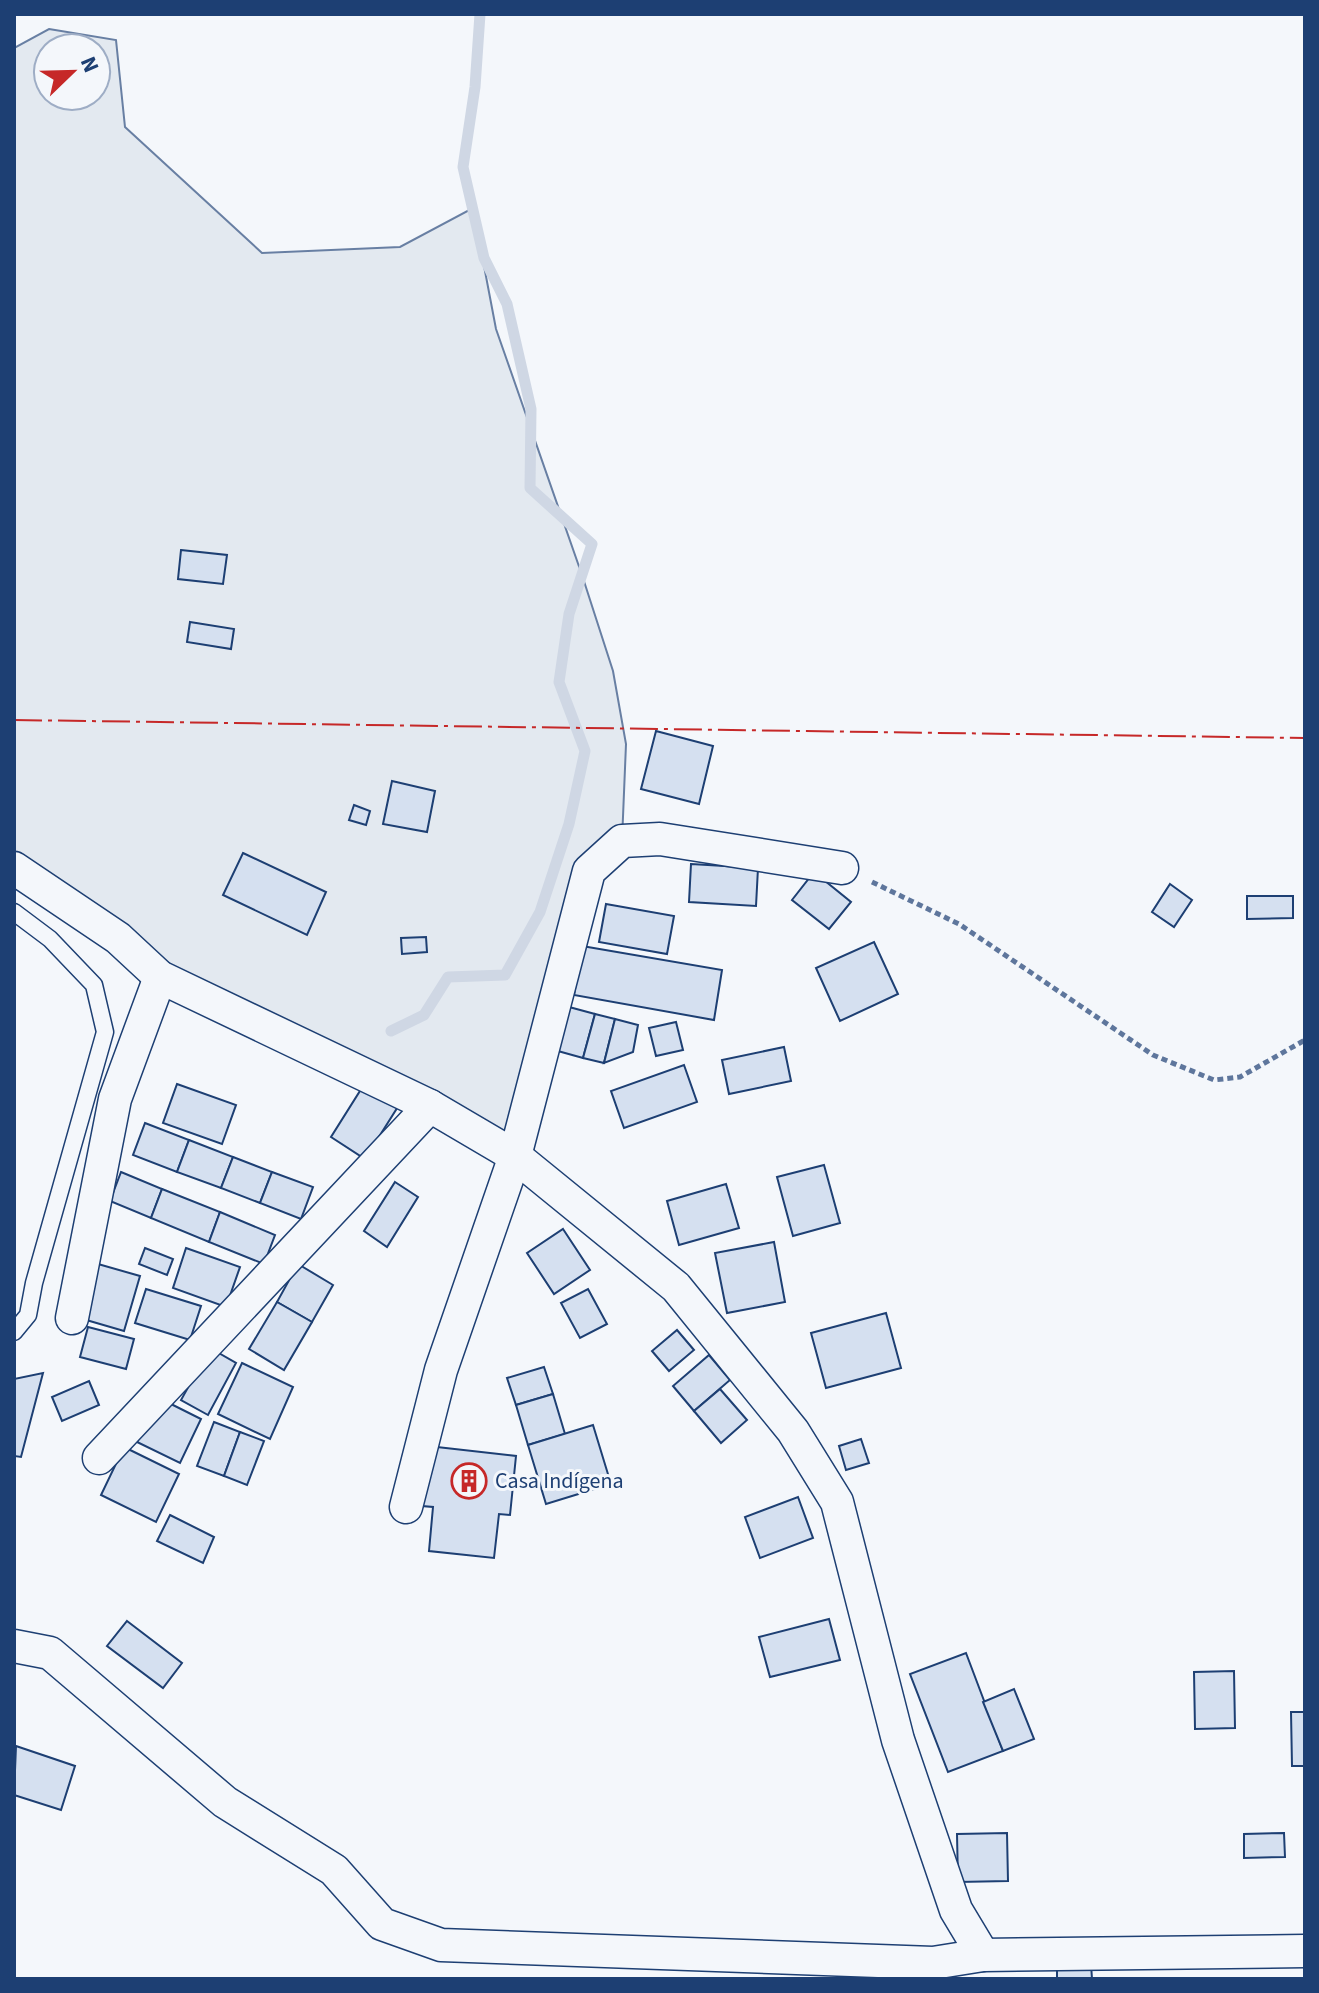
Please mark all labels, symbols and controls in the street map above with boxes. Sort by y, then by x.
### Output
north arrow [32,32,112,112]
text: N [72,52,107,78]
building icon: Casa Indígena [450,1462,488,1500]
place label: Casa Indígena [495,1465,624,1497]

